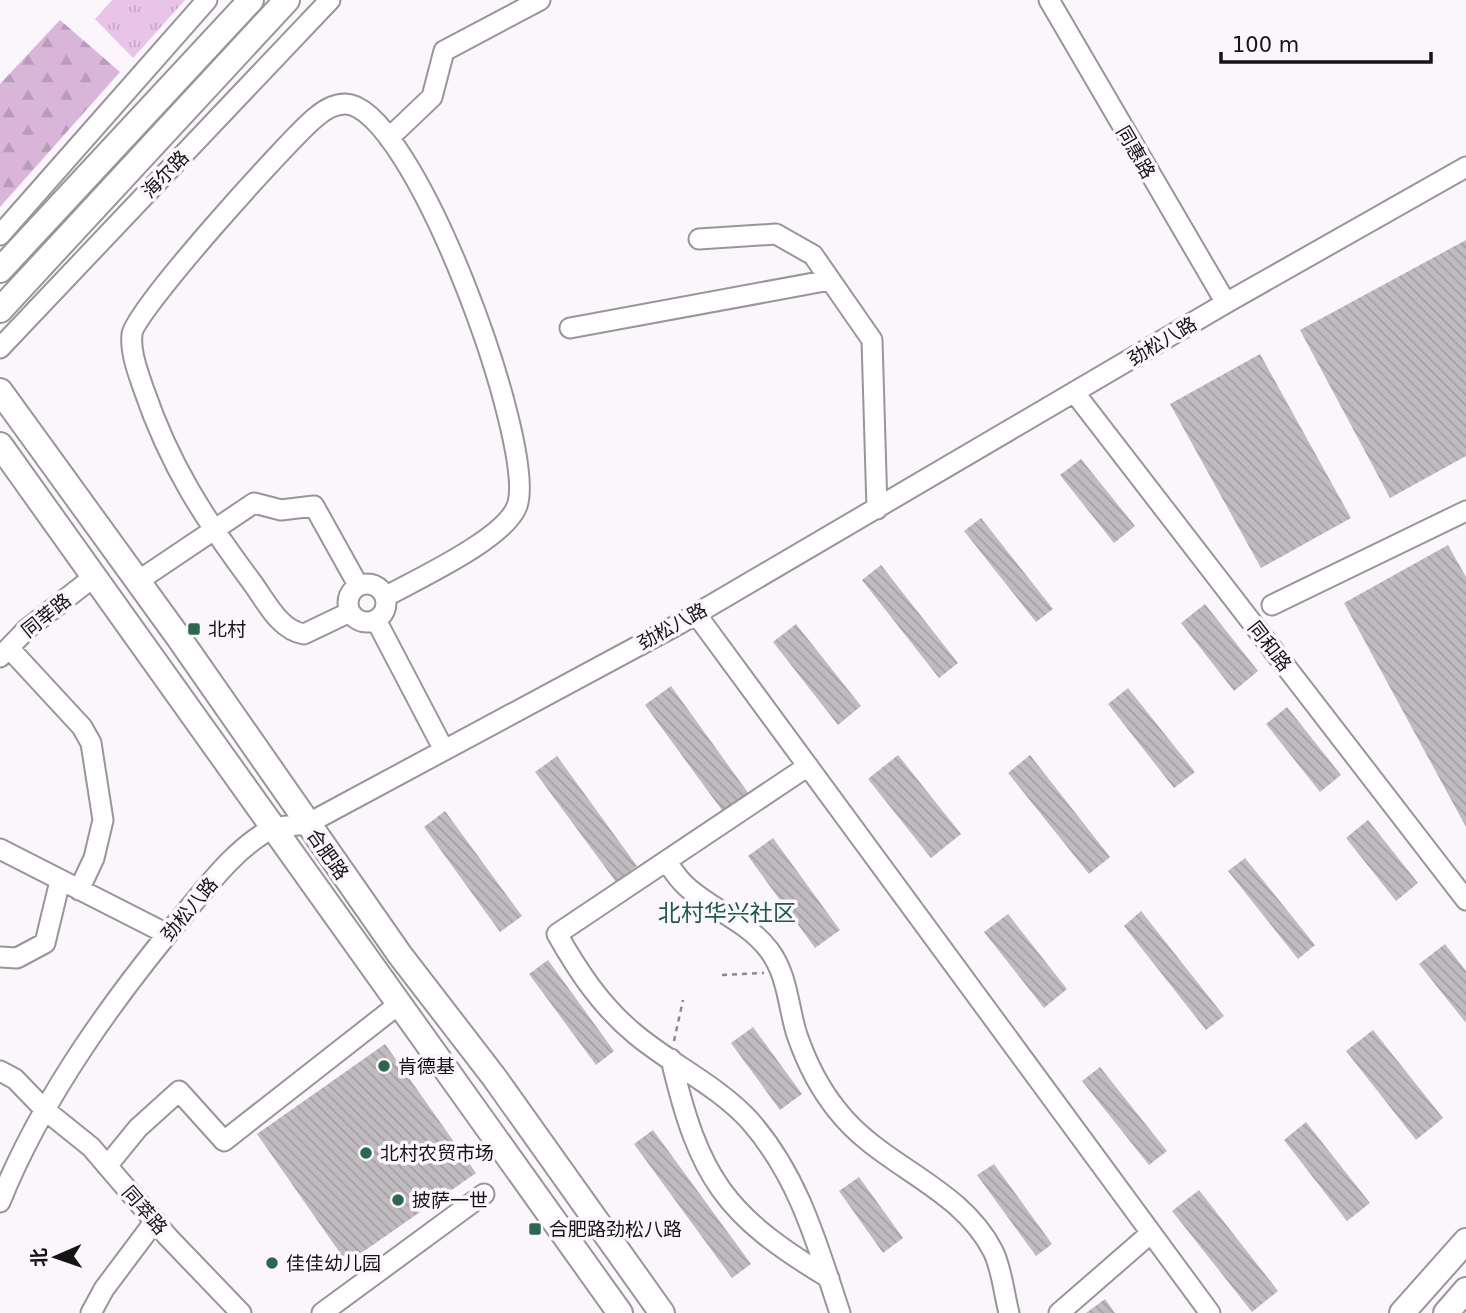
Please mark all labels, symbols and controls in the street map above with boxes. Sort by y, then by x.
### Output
scale bar [1221,21,1431,65]
text: 100 m [1232,33,1299,57]
street label: 同惠路 [1112,122,1160,182]
street label: 海尔路 [137,146,193,202]
street label: 劲松八路 [1124,312,1200,370]
street label: 同莘路 [17,589,75,641]
street label: 劲松八路 [633,598,711,654]
street label: 同和路 [1244,617,1296,675]
place label: 北村 [208,618,246,640]
marker: 北村 [186,621,202,637]
street label: 合肥路 [303,824,353,884]
street label: 劲松八路 [156,873,222,945]
district label: 北村华兴社区 [658,900,796,926]
place label: 肯德基 [398,1055,455,1077]
marker: 肯德基 [376,1058,392,1074]
place label: 北村农贸市场 [380,1142,494,1164]
marker: 北村农贸市场 [358,1145,374,1161]
street label: 同萃路 [118,1181,172,1239]
place label: 披萨一世 [412,1189,488,1211]
marker: 披萨一世 [390,1192,406,1208]
place label: 合肥路劲松八路 [549,1218,682,1240]
marker: 合肥路劲松八路 [527,1221,543,1237]
north arrow [21,1222,91,1292]
text: 北 [28,1248,50,1267]
place label: 佳佳幼儿园 [286,1252,381,1274]
marker: 佳佳幼儿园 [264,1255,280,1271]

